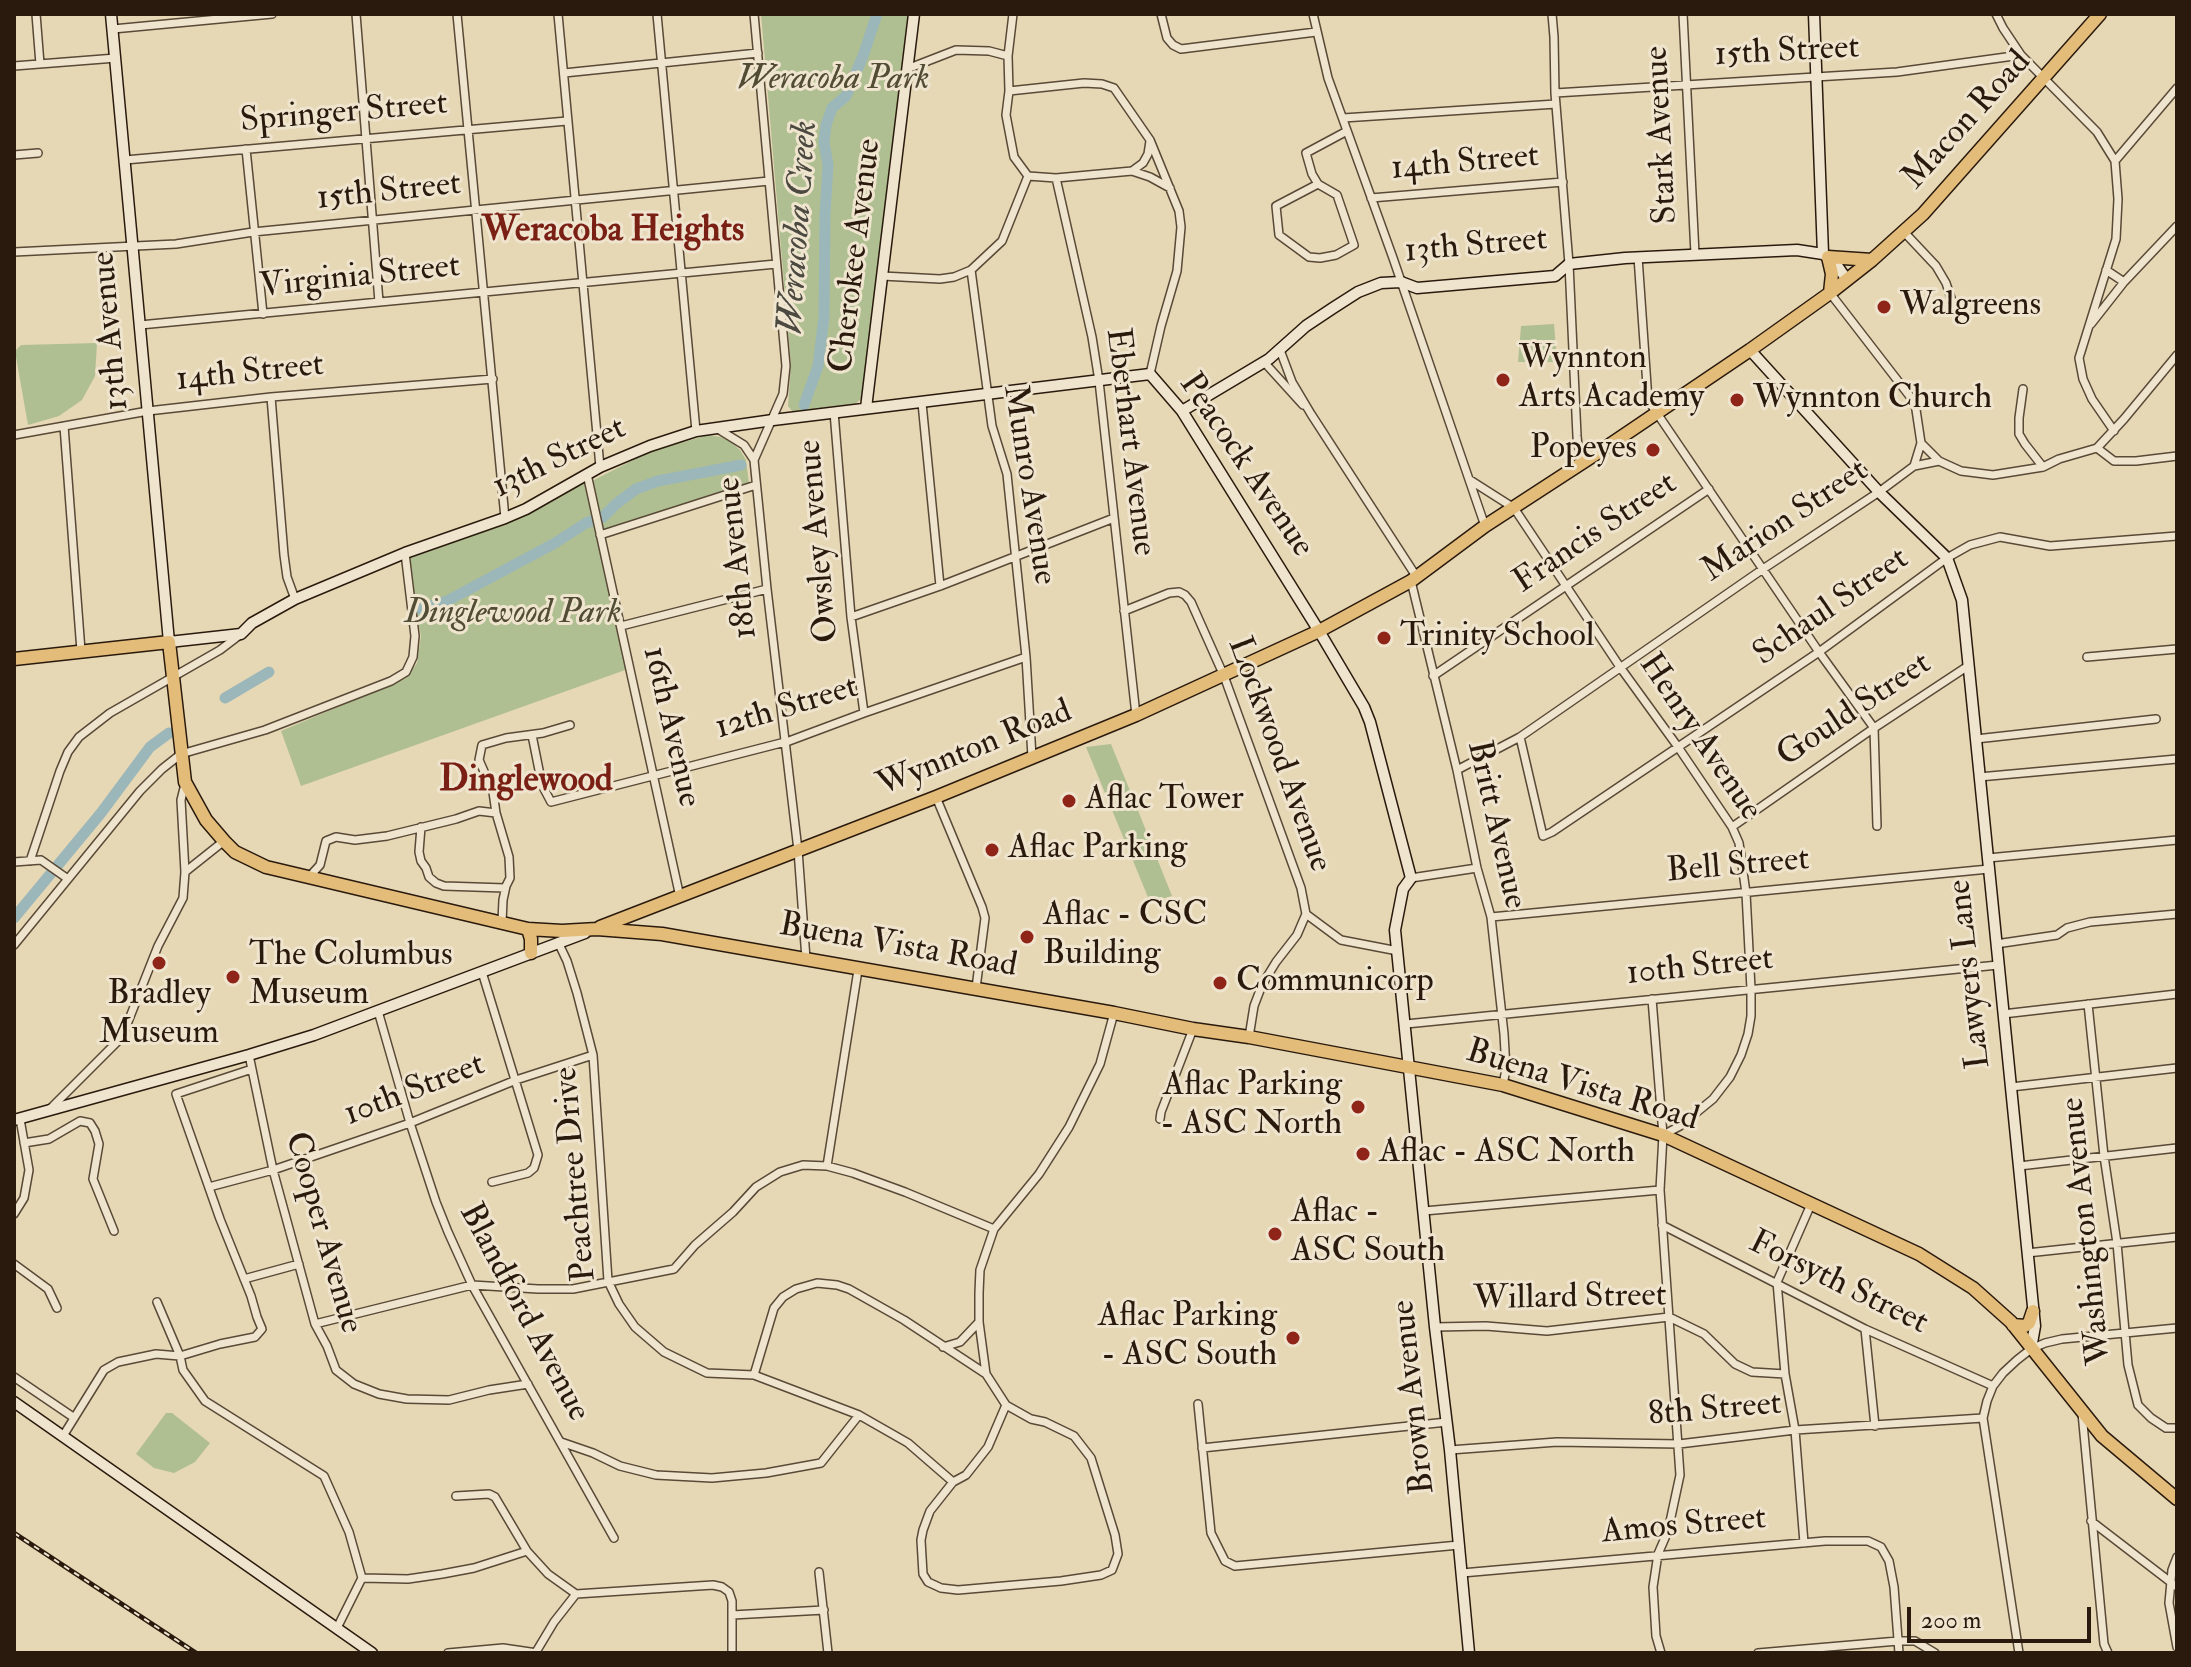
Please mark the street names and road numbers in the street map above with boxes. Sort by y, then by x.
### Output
street label: 15th Street [1714,29,1860,77]
street label: Macon Road [1895,43,2041,199]
street label: Stark Avenue [1638,45,1688,225]
street label: Springer Street [239,85,449,143]
street label: Cherokee Avenue [822,137,892,375]
street label: 14th Street [1389,137,1541,191]
street label: 15th Street [315,165,463,221]
street label: 13th Street [1403,220,1549,274]
street label: Virginia Street [258,247,462,309]
street label: 13th Avenue [85,250,139,412]
street label: Eberhart Avenue [1095,326,1163,558]
street label: 14th Street [174,346,326,402]
street label: Peacock Avenue [1169,366,1321,566]
street label: Munro Avenue [992,382,1064,588]
street label: 13th Street [487,409,633,509]
street label: Owsley Avenue [791,438,849,644]
street label: Marion Street [1695,452,1877,592]
street label: Francis Street [1507,465,1685,603]
street label: 18th Avenue [710,475,768,641]
street label: Schaul Street [1747,540,1917,676]
street label: Lockwood Avenue [1217,632,1339,878]
street label: 16th Avenue [632,643,708,811]
street label: Gould Street [1770,645,1940,777]
street label: Henry Avenue [1628,647,1770,829]
street label: 12th Street [711,668,863,750]
street label: Wynnton Road [872,693,1078,807]
street label: Britt Avenue [1456,737,1534,913]
street label: Bell Street [1665,840,1811,894]
street label: Lawyers Lane [1941,877,2001,1071]
street label: Buena Vista Road [776,906,1020,988]
street label: 10th Street [1625,940,1775,996]
street label: Buena Vista Road [1461,1032,1703,1142]
street label: 10th Street [339,1046,491,1136]
street label: Peachtree Drive [547,1065,607,1283]
street label: Washington Avenue [2054,1095,2122,1367]
street label: Cooper Avenue [274,1128,370,1338]
street label: Blandford Avenue [448,1197,598,1429]
street label: Forsyth Street [1742,1223,1934,1345]
street label: Willard Street [1473,1277,1667,1321]
street label: Brown Avenue [1385,1298,1445,1496]
street label: 8th Street [1647,1385,1783,1437]
street label: Amos Street [1600,1499,1768,1555]

